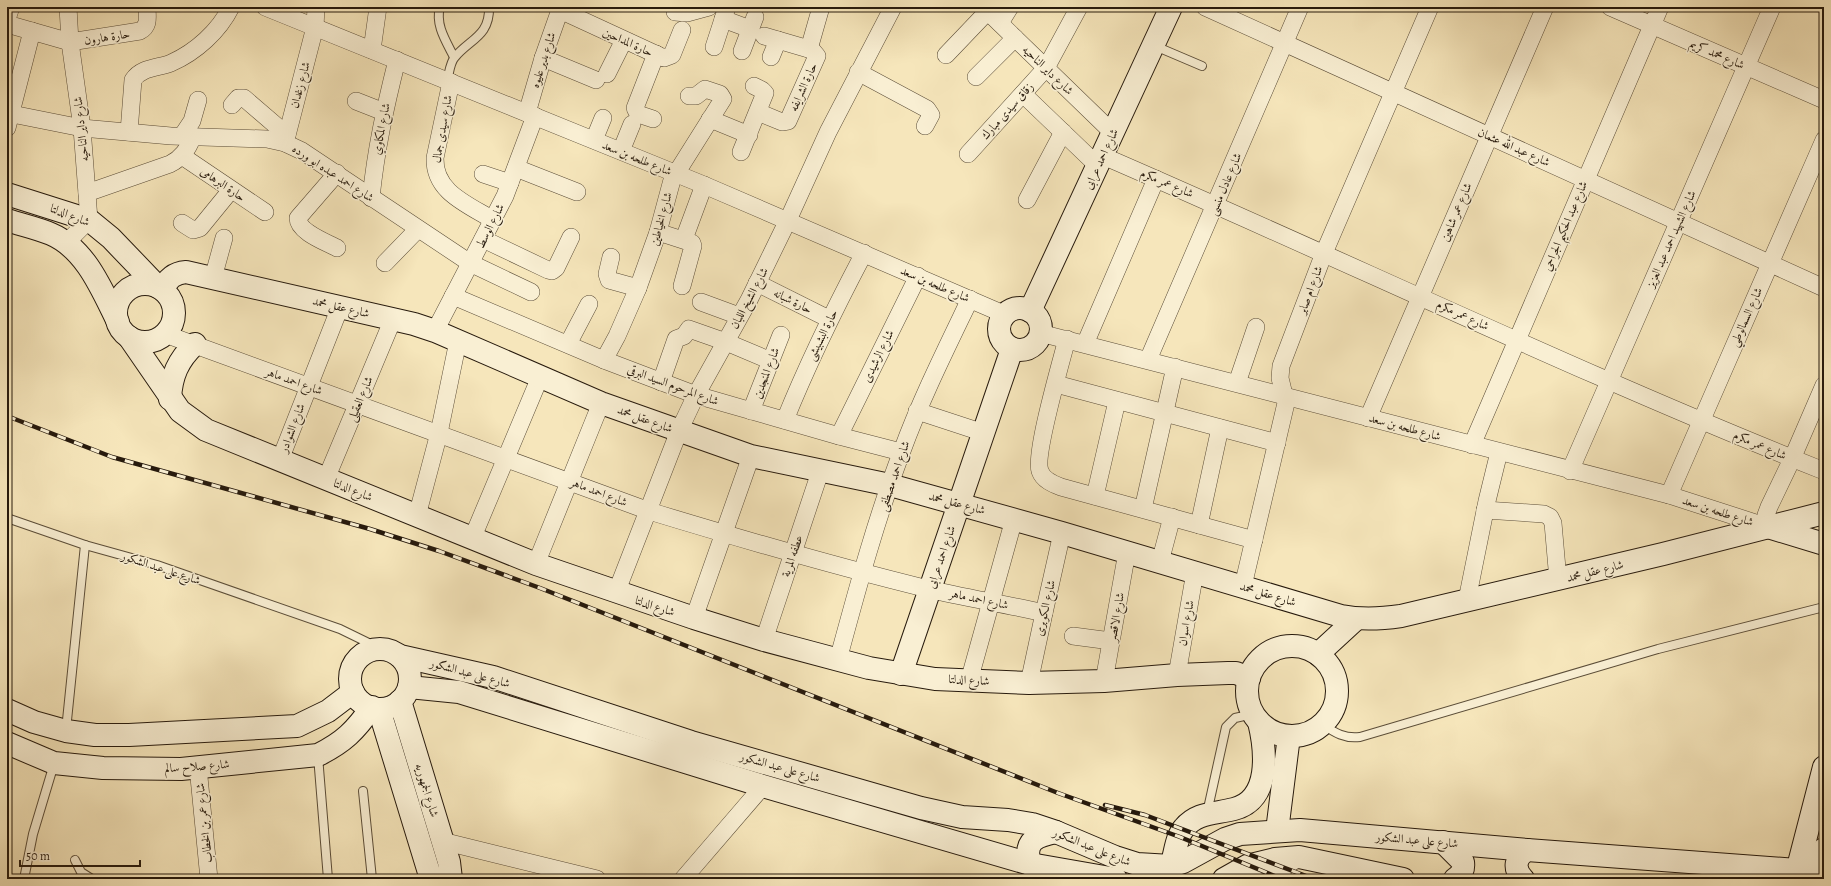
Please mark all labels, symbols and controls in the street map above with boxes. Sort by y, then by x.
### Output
street label: حارة المداحين [600,24,656,60]
street label: حارة هارون [83,25,131,49]
street label: شارع بدير عليوه [526,30,562,91]
street label: شارع محمد كريم [1686,35,1747,76]
street label: شارع داير الناحيه [1017,42,1077,101]
street label: شارع زغدان [286,60,317,111]
street label: حارة الشرايفه [785,60,821,114]
street label: زقاق سيدى مبارك [977,79,1037,143]
street label: شارع سيدى جمال [428,94,459,165]
street label: شارع داير الناحيه [70,95,95,162]
street label: شارع المكاوي [368,101,397,157]
street label: شارع عبد الله عثمان [1474,122,1554,173]
street label: شارع احمد عرابى [1080,126,1125,193]
street label: شارع طلحه بن سعد [599,137,674,182]
street label: شارع احمد عبده ابو ورده [287,141,377,208]
street label: شارع عادل منسى [1205,150,1248,219]
street label: حارة البرهامى [197,163,249,205]
street label: شارع عمر مكرم [1137,165,1196,204]
street label: شارع عبد الحكيم الجراحي [1539,178,1595,275]
street label: شارع عمر شاهين [1436,180,1478,245]
street label: شارع الشهيد احمد عبد العزيز [1642,188,1702,293]
street label: شارع الخياطين [646,190,679,248]
street label: شارع الدلتا [47,200,92,233]
street label: شارع الوسط [472,201,511,252]
street label: شارع طلحه بن سعد [897,262,972,309]
street label: شارع ام صابر [1293,263,1329,319]
street label: شارع الشيخ اللبان [726,264,775,333]
street label: حارة شبانه [771,285,815,317]
street label: شارع السمالوطي [1726,285,1770,351]
street label: شارع عقل محمد [310,293,371,324]
street label: شارع عمر مكرم [1433,296,1492,337]
street label: حارة البشبيشى [803,307,842,364]
street label: شارع الرشيدى [858,327,900,386]
street label: شارع المنجدين [749,345,786,402]
street label: شارع المرحوم السيد البرقي [624,361,721,412]
street label: شارع احمد ماهر [260,363,325,402]
street label: شارع العقيلى [343,374,380,425]
street label: شارع الشوادر [275,401,312,457]
street label: شارع عقل محمد [614,402,675,439]
street label: شارع طلحه بن سعد [1366,410,1443,447]
street label: شارع عمر مكرم [1730,427,1789,466]
street label: شارع احمد مصطفى [874,439,916,514]
street label: شارع احمد ماهر [565,473,630,513]
street label: شارع الدلتا [330,475,375,508]
street label: شارع عقل محمد [926,488,987,521]
street label: شارع طلحه بن سعد [1679,492,1756,533]
street label: شارع احمد عرابى [923,523,962,592]
street label: عطفه المرية [777,533,807,579]
street label: شارع على عبد الشكور [117,547,203,591]
street label: شارع عقل محمد [1565,556,1626,589]
street label: شارع الكوبرى [1031,578,1062,638]
street label: شارع عقل محمد [1237,578,1298,613]
street label: شارع احمد ماهر [946,585,1010,616]
street label: شارع الاقصر [1103,591,1131,645]
street label: شارع الدلتا [632,592,677,623]
street label: شارع اسوان [1174,599,1201,648]
street label: شارع على عبد الشكور [426,654,512,694]
street label: شارع الدلتا [948,671,990,692]
street label: شارع على عبد الشكور [736,748,822,789]
street label: شارع صلاح سالم [164,756,230,779]
street label: شارع الجمهوريه [408,761,443,820]
street label: شارع عمر بن الخطاب [192,782,219,864]
street label: شارع على عبد الشكور [1049,824,1133,873]
street label: شارع على عبد الشكور [1374,828,1459,855]
scale bar [20,842,140,868]
text: 50 m [26,848,50,864]

